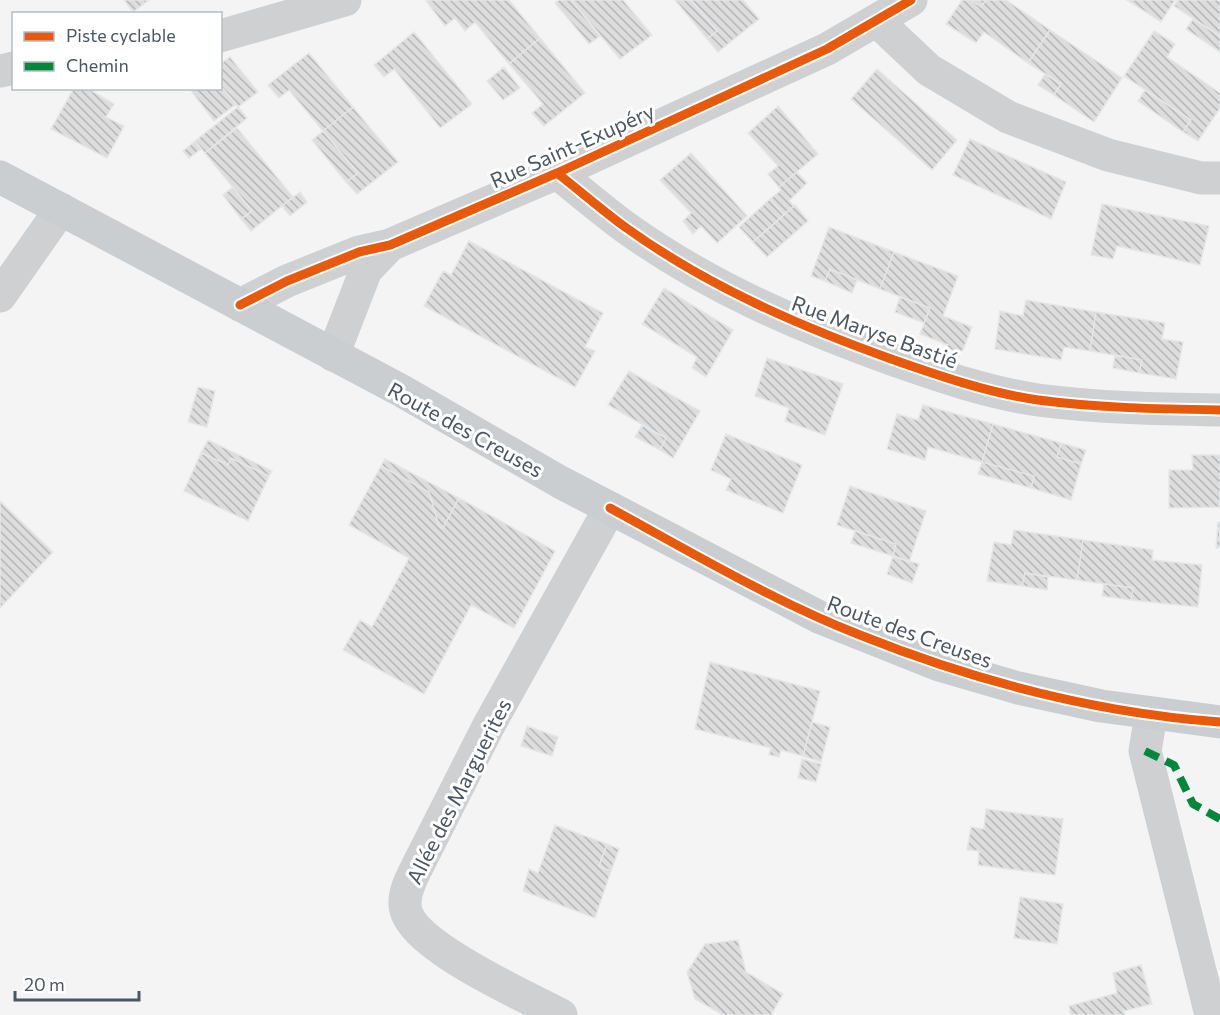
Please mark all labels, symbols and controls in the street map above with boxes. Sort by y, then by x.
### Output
legend [12,12,222,90]
text: Piste cyclable [66,24,176,46]
text: Chemin [66,54,129,76]
street label: Rue Saint-Exupéry [486,98,658,192]
street label: Rue Maryse Bastié [789,289,961,373]
street label: Route des Creuses [384,376,548,482]
street label: Route des Creuses [824,590,996,672]
street label: Allée des Marguerites [400,694,516,888]
scale bar [15,964,140,1002]
text: 20 m [24,973,65,995]

